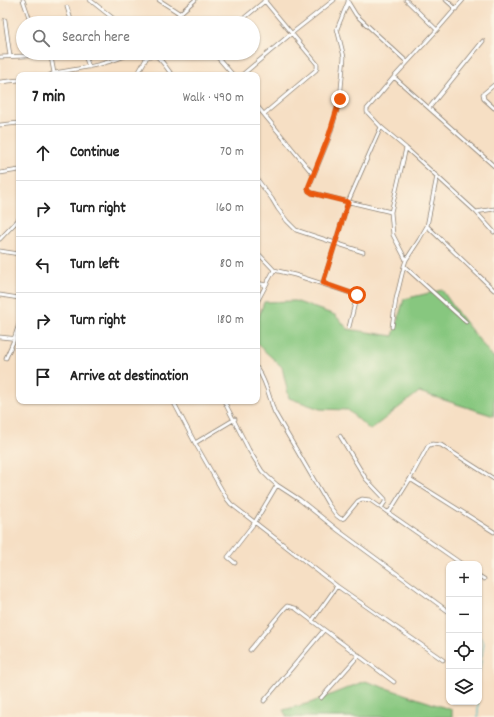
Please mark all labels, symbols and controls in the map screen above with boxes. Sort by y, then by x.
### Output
search box [16,16,260,60]
icon: search [30,27,52,49]
text: Search here [62,27,130,49]
text: 7 min [32,86,65,110]
text: Walk · 490 m [183,89,244,108]
route end [331,90,349,108]
icon: ahead [32,142,54,164]
text: Continue [70,142,119,164]
text: 70 m [220,143,244,162]
icon: right [32,198,54,220]
text: Turn right [70,198,126,220]
text: 160 m [216,199,244,218]
icon: left [32,254,54,276]
text: Turn left [70,254,119,276]
text: 80 m [220,255,244,274]
route start [348,286,366,304]
icon: right [32,310,54,332]
text: Turn right [70,310,126,332]
text: 180 m [217,311,244,330]
icon: arrive [32,366,54,388]
text: Arrive at destination [70,366,188,388]
map controls [446,561,482,705]
button: + [446,561,482,597]
button: − [446,597,482,633]
button: locate [446,633,482,669]
button: layers [446,669,482,705]

